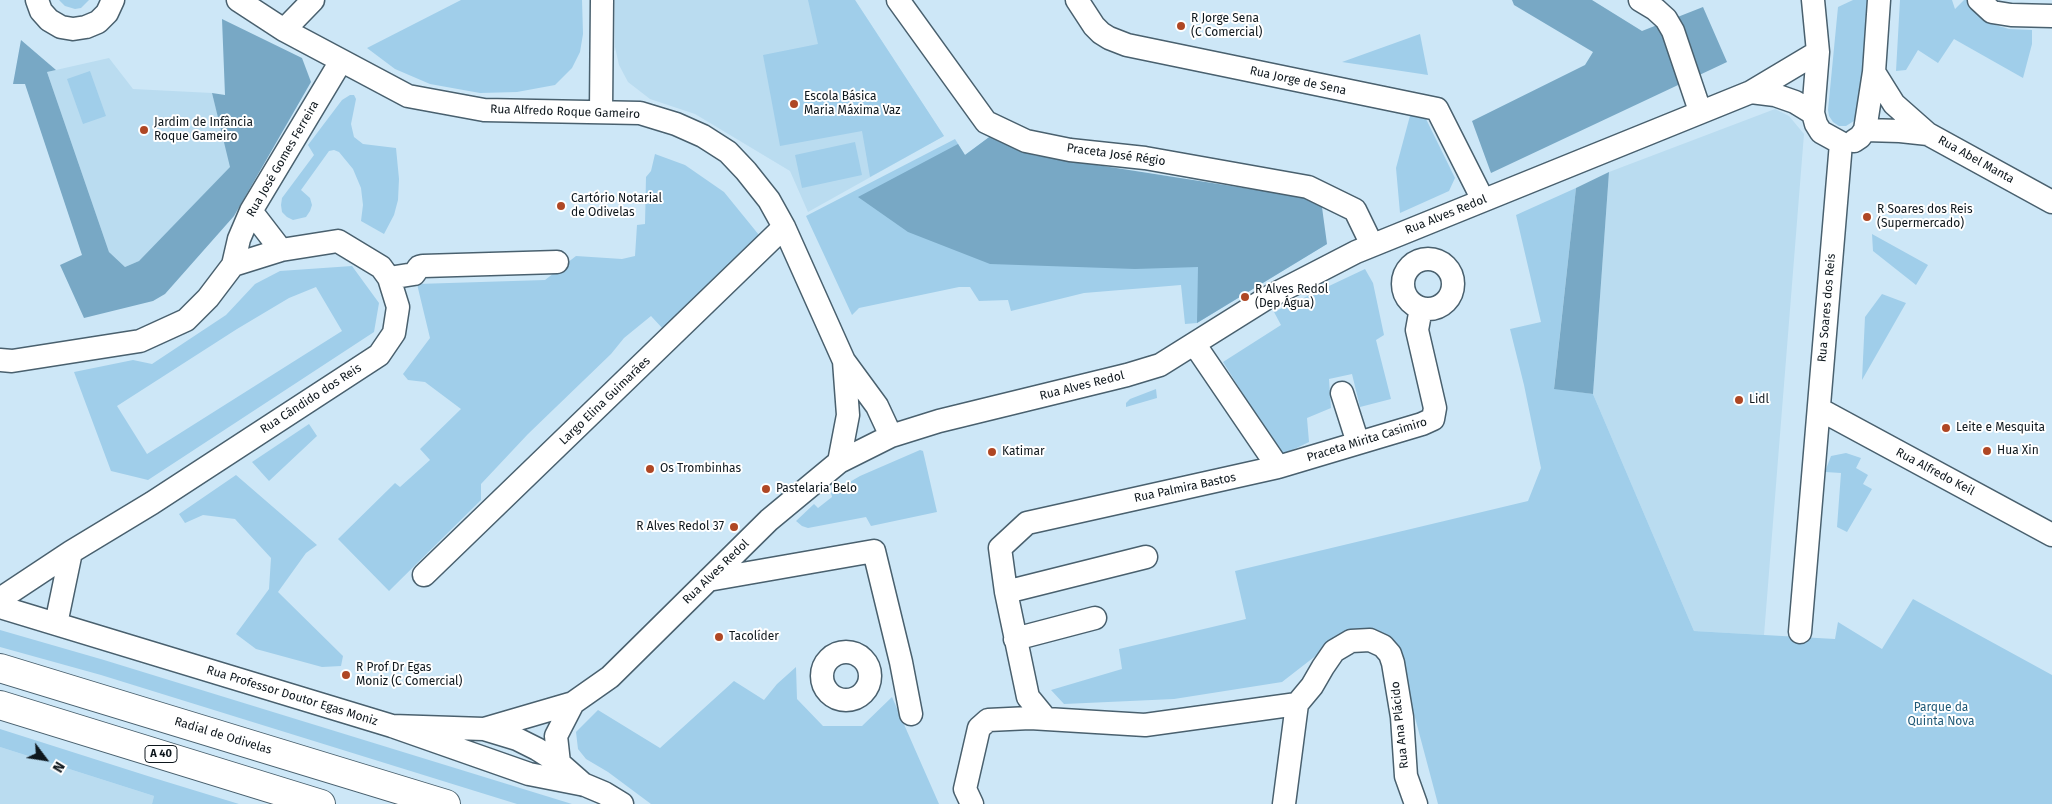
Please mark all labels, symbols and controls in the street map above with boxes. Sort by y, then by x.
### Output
place label: R Jorge Sena (C Comercial) [1191,12,1262,40]
marker: R Jorge Sena (C Comercial) [1175,20,1187,32]
street label: Rua Jorge de Sena [1248,64,1348,98]
place label: Escola Básica Maria Máxima Vaz [804,90,901,118]
street label: Rua José Gomes Ferreira [244,98,322,220]
marker: Escola Básica Maria Máxima Vaz [788,98,800,110]
street label: Rua Alfredo Roque Gameiro [490,102,640,122]
place label: Jardim de Infância Roque Gameiro [154,116,253,144]
marker: Jardim de Infância Roque Gameiro [138,124,150,136]
street label: Rua Abel Manta [1935,133,2017,187]
street label: Praceta José Régio [1066,141,1166,169]
place label: Cartório Notarial de Odivelas [571,192,662,220]
street label: Rua Alves Redol [1403,192,1489,238]
marker: Cartório Notarial de Odivelas [555,200,567,212]
place label: R Soares dos Reis (Supermercado) [1877,203,1973,231]
marker: R Soares dos Reis (Supermercado) [1861,211,1873,223]
street label: Rua Soares dos Reis [1815,253,1839,363]
place label: R Alves Redol (Dep Água) [1255,283,1328,311]
marker: R Alves Redol (Dep Água) [1239,291,1251,303]
street label: Largo Elina Guimarães [557,354,653,448]
street label: Rua Cândido dos Reis [258,361,364,437]
street label: Rua Alves Redol [1038,369,1126,403]
place label: Lidl [1749,393,1769,407]
marker: Lidl [1733,394,1745,406]
street label: Praceta Mirita Casimiro [1305,415,1429,465]
place label: Leite e Mesquita [1956,421,2045,435]
marker: Leite e Mesquita [1940,422,1952,434]
place label: Hua Xin [1997,444,2039,458]
place label: Katimar [1002,445,1045,459]
street label: Rua Alfredo Keil [1893,445,1977,499]
marker: Hua Xin [1981,445,1993,457]
marker: Katimar [986,446,998,458]
place label: Os Trombinhas [660,462,741,476]
marker: Os Trombinhas [644,463,656,475]
street label: Rua Palmira Bastos [1133,470,1237,506]
place label: Pastelaria Belo [776,482,857,496]
marker: Pastelaria Belo [760,483,772,495]
place label: R Alves Redol 37 [636,520,724,534]
marker: R Alves Redol 37 [728,521,740,533]
street label: Rua Alves Redol [680,537,752,607]
place label: Tacolíder [729,630,779,644]
marker: Tacolíder [713,631,725,643]
place label: R Prof Dr Egas Moniz (C Comercial) [356,661,462,689]
street label: Rua Professor Doutor Egas Moniz [205,663,379,729]
marker: R Prof Dr Egas Moniz (C Comercial) [340,669,352,681]
street label: Rua Ana Plácido [1388,681,1412,769]
park label: Parque da Quinta Nova [1907,701,1975,729]
street label: Radial de Odivelas [173,714,273,758]
north arrow [20,734,70,784]
road number: A 40 [145,746,177,762]
text: N [49,759,68,775]

